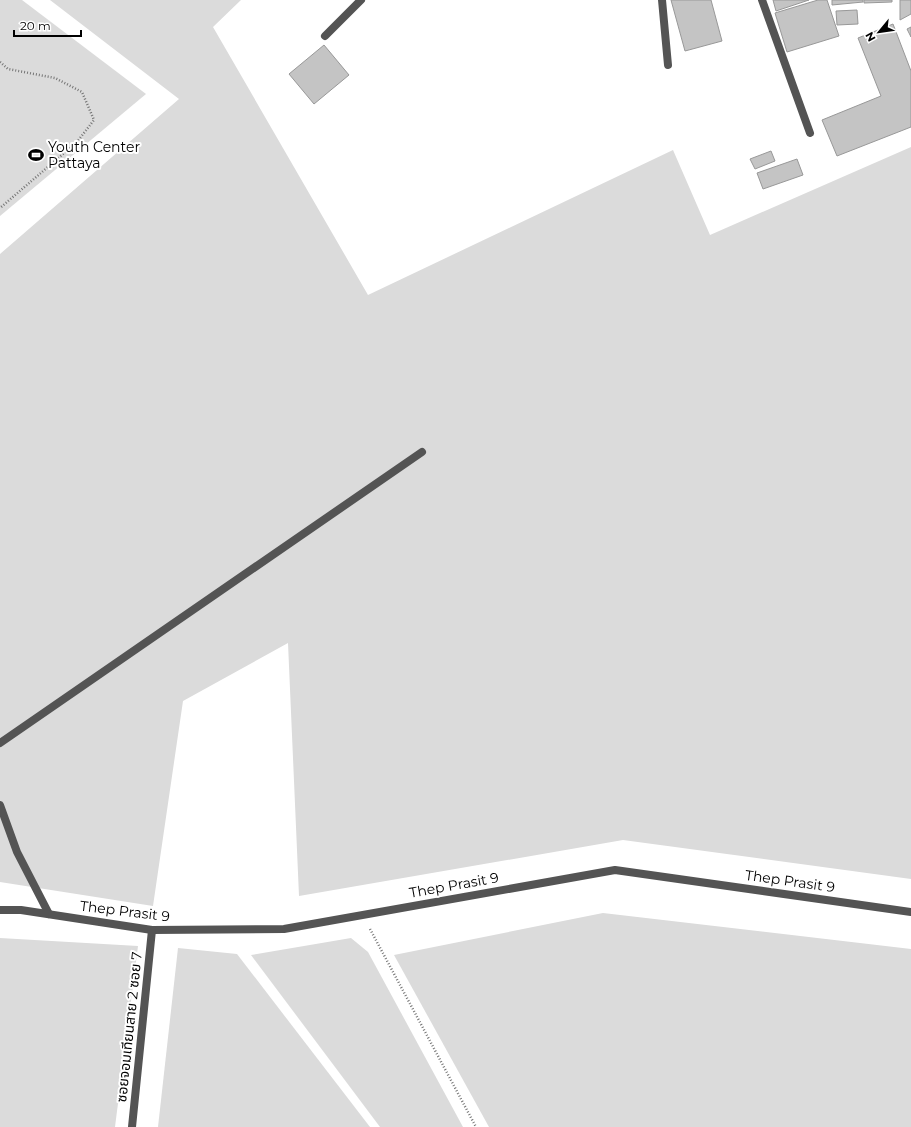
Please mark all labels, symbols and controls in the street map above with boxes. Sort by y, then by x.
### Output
scale bar [14,12,81,38]
north arrow [859,12,899,52]
text: 20 m [20,18,51,33]
text: N [862,30,879,44]
place label: Youth Center Pattaya [48,138,140,172]
sports icon: Youth Center Pattaya [27,146,45,164]
street label: Thep Prasit 9 [744,866,836,896]
street label: Thep Prasit 9 [408,868,500,902]
street label: Thep Prasit 9 [79,897,171,925]
street label: ซอยจอมเทียนสาย 2 ซอย 7 [112,951,146,1103]

